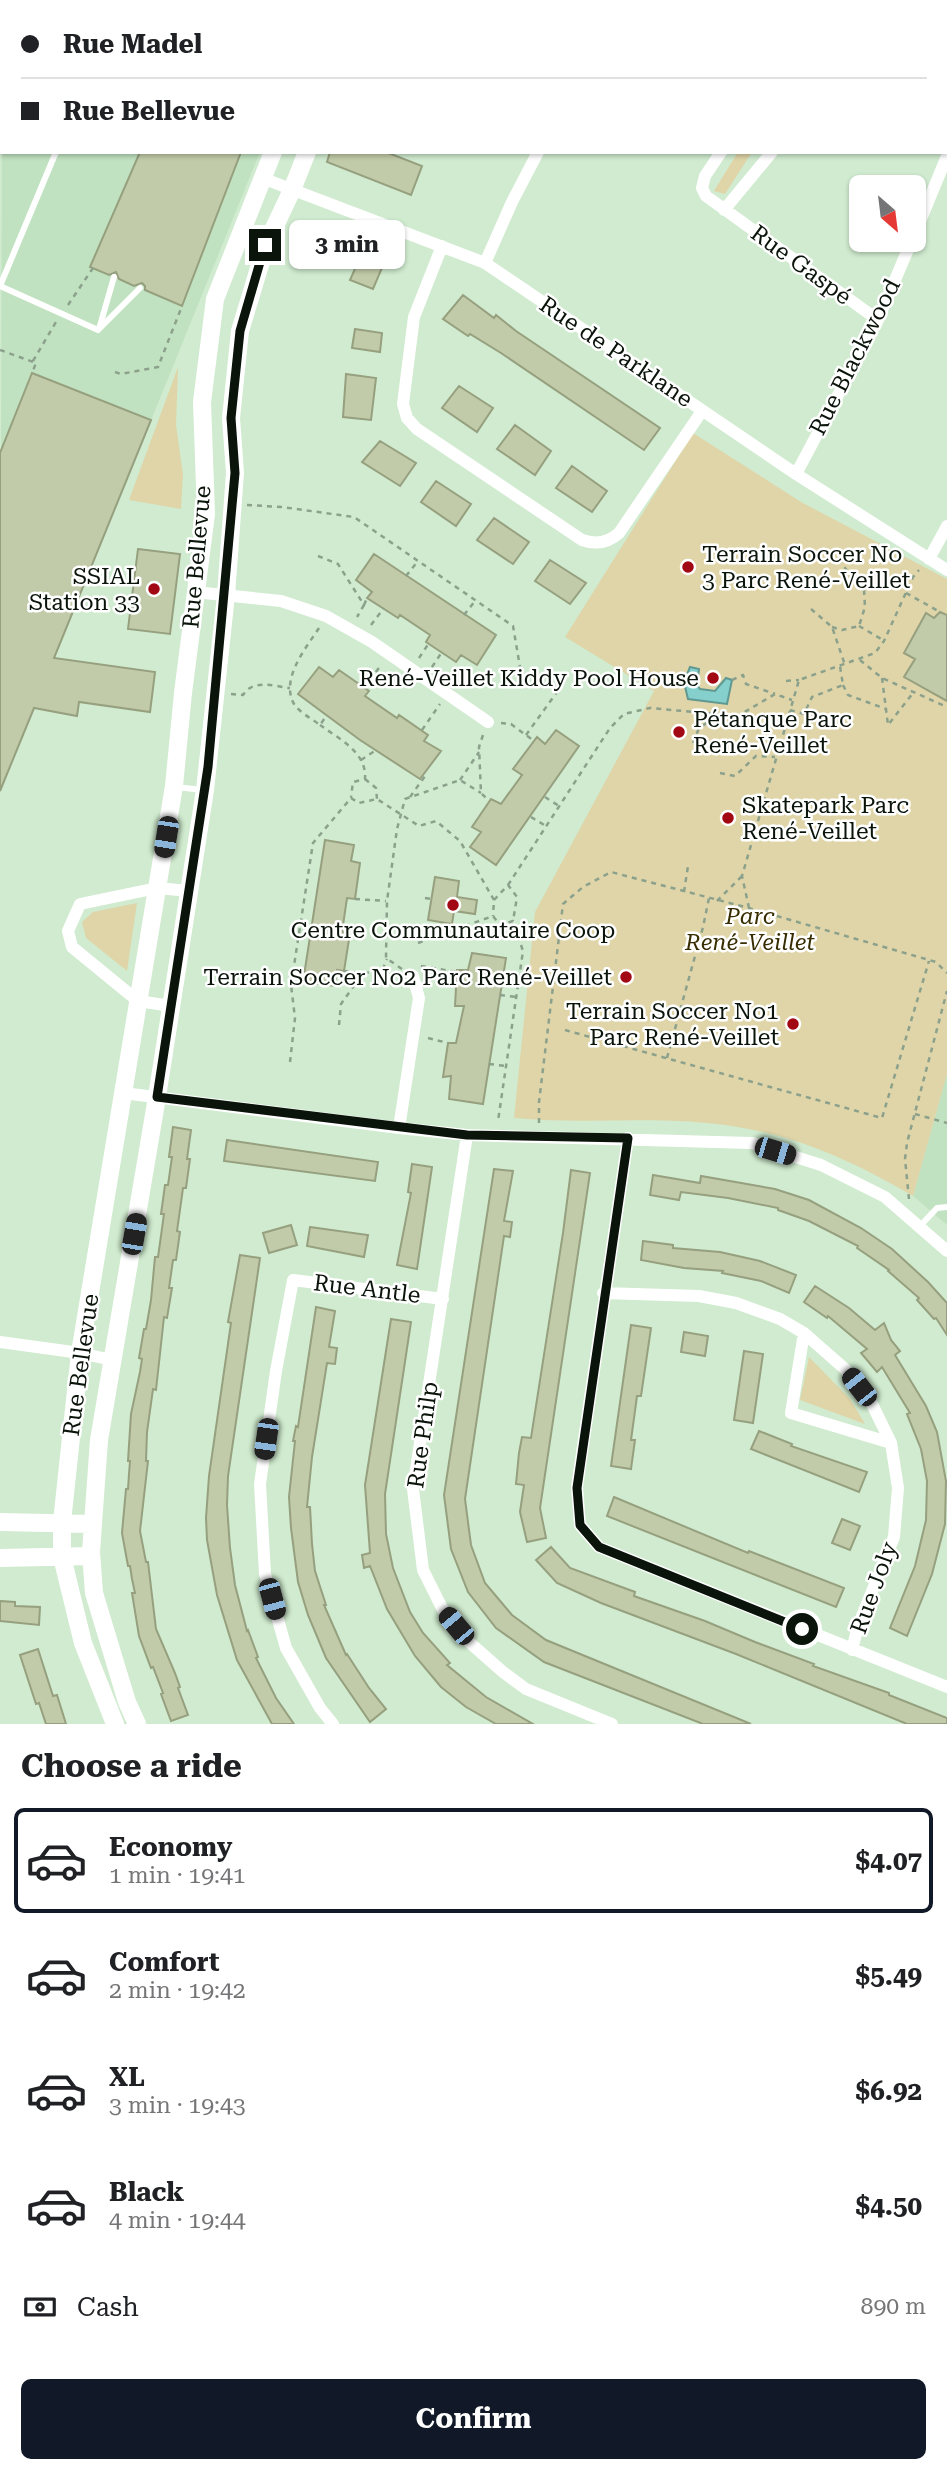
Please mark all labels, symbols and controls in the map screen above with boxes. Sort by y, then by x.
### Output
text: Rue Madel [63,29,202,59]
text: Rue Bellevue [63,96,235,126]
north arrow [849,175,926,252]
map controls [849,175,926,252]
callout: 3 min [290,220,405,270]
street label: Rue Gaspé [746,220,856,310]
route end [249,229,281,261]
text: 3 min [315,231,379,258]
street label: Rue Blackwood [804,274,906,440]
street label: Rue de Parklane [534,291,698,413]
street label: Rue Bellevue [177,484,217,630]
place label: Terrain Soccer No 3 Parc René-Veillet [702,541,911,594]
marker: Terrain Soccer No 3 Parc René-Veillet [680,559,696,575]
place label: SSIAL Station 33 [29,563,140,616]
marker: SSIAL Station 33 [146,581,162,597]
place label: René-Veillet Kiddy Pool House [359,665,699,692]
marker: René-Veillet Kiddy Pool House [705,670,721,686]
place label: Pétanque Parc René-Veillet [693,706,852,759]
marker: Pétanque Parc René-Veillet [671,724,687,740]
place label: Skatepark Parc René-Veillet [742,792,909,845]
marker: Skatepark Parc René-Veillet [720,810,736,826]
car [153,815,180,859]
marker: Centre Communautaire Coop [445,897,461,913]
park label: Parc René-Veillet [684,903,815,956]
place label: Centre Communautaire Coop [291,917,615,944]
place label: Terrain Soccer No2 Parc René-Veillet [203,964,612,991]
marker: Terrain Soccer No2 Parc René-Veillet [618,969,634,985]
place label: Terrain Soccer No1 Parc René-Veillet [566,998,779,1051]
marker: Terrain Soccer No1 Parc René-Veillet [785,1016,801,1032]
car [752,1135,799,1167]
car [121,1211,148,1257]
street label: Rue Antle [312,1269,422,1309]
street label: Rue Bellevue [58,1292,104,1438]
car [838,1364,881,1410]
street label: Rue Philp [402,1380,444,1490]
car [253,1417,280,1461]
street label: Rue Joly [845,1538,903,1638]
car [257,1576,288,1622]
car [435,1603,478,1649]
route start [786,1613,818,1645]
text: Choose a ride [21,1747,242,1785]
icon: car [25,1829,88,1892]
text: Economy [109,1832,232,1862]
text: $4.07 [856,1846,922,1876]
text: 1 min · 19:41 [109,1862,246,1889]
icon: car [25,1944,88,2007]
text: Comfort [109,1947,219,1977]
text: $5.49 [856,1961,922,1991]
text: 2 min · 19:42 [109,1977,246,2004]
icon: car [25,2059,88,2122]
text: XL [109,2062,145,2092]
text: $6.92 [856,2076,922,2106]
text: 3 min · 19:43 [109,2092,246,2119]
icon: car [25,2174,88,2237]
text: Black [109,2177,184,2207]
text: $4.50 [856,2191,922,2221]
text: 4 min · 19:44 [109,2207,246,2234]
icon: cash [21,2288,59,2326]
text: Cash [77,2292,139,2322]
text: 890 m [861,2293,926,2320]
button: Confirm [21,2379,926,2459]

